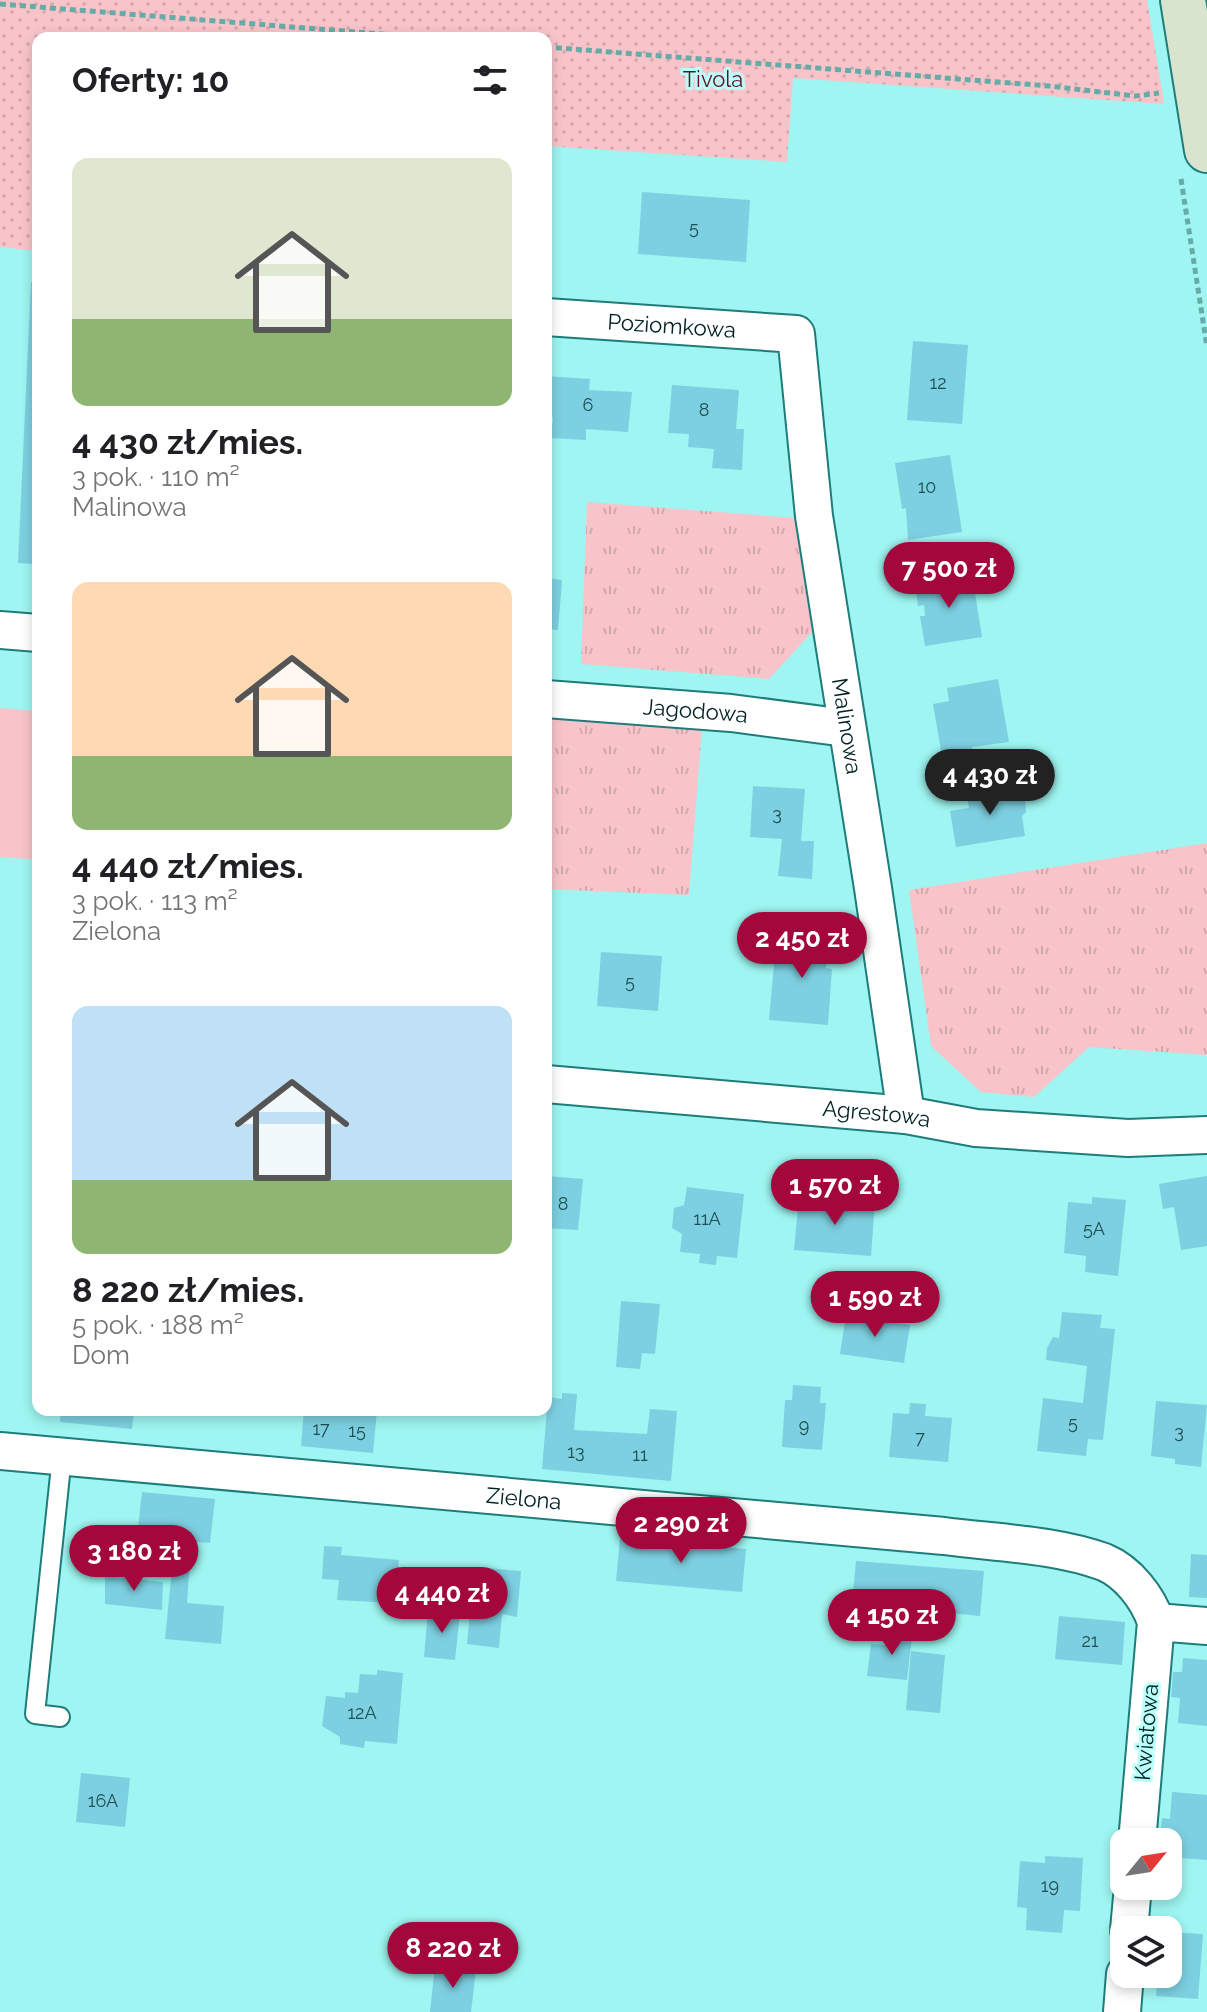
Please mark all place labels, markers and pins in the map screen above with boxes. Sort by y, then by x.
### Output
pin: 7 500 zł [866,542,1032,610]
pin: 4 430 zł [907,749,1073,817]
pin: 2 450 zł [719,912,885,980]
pin: 1 570 zł [752,1159,918,1227]
pin: 1 590 zł [792,1271,958,1339]
pin: 2 290 zł [598,1497,764,1565]
pin: 3 180 zł [51,1525,217,1593]
pin: 4 440 zł [359,1567,525,1635]
pin: 4 150 zł [809,1589,975,1657]
pin: 8 220 zł [370,1922,536,1990]

